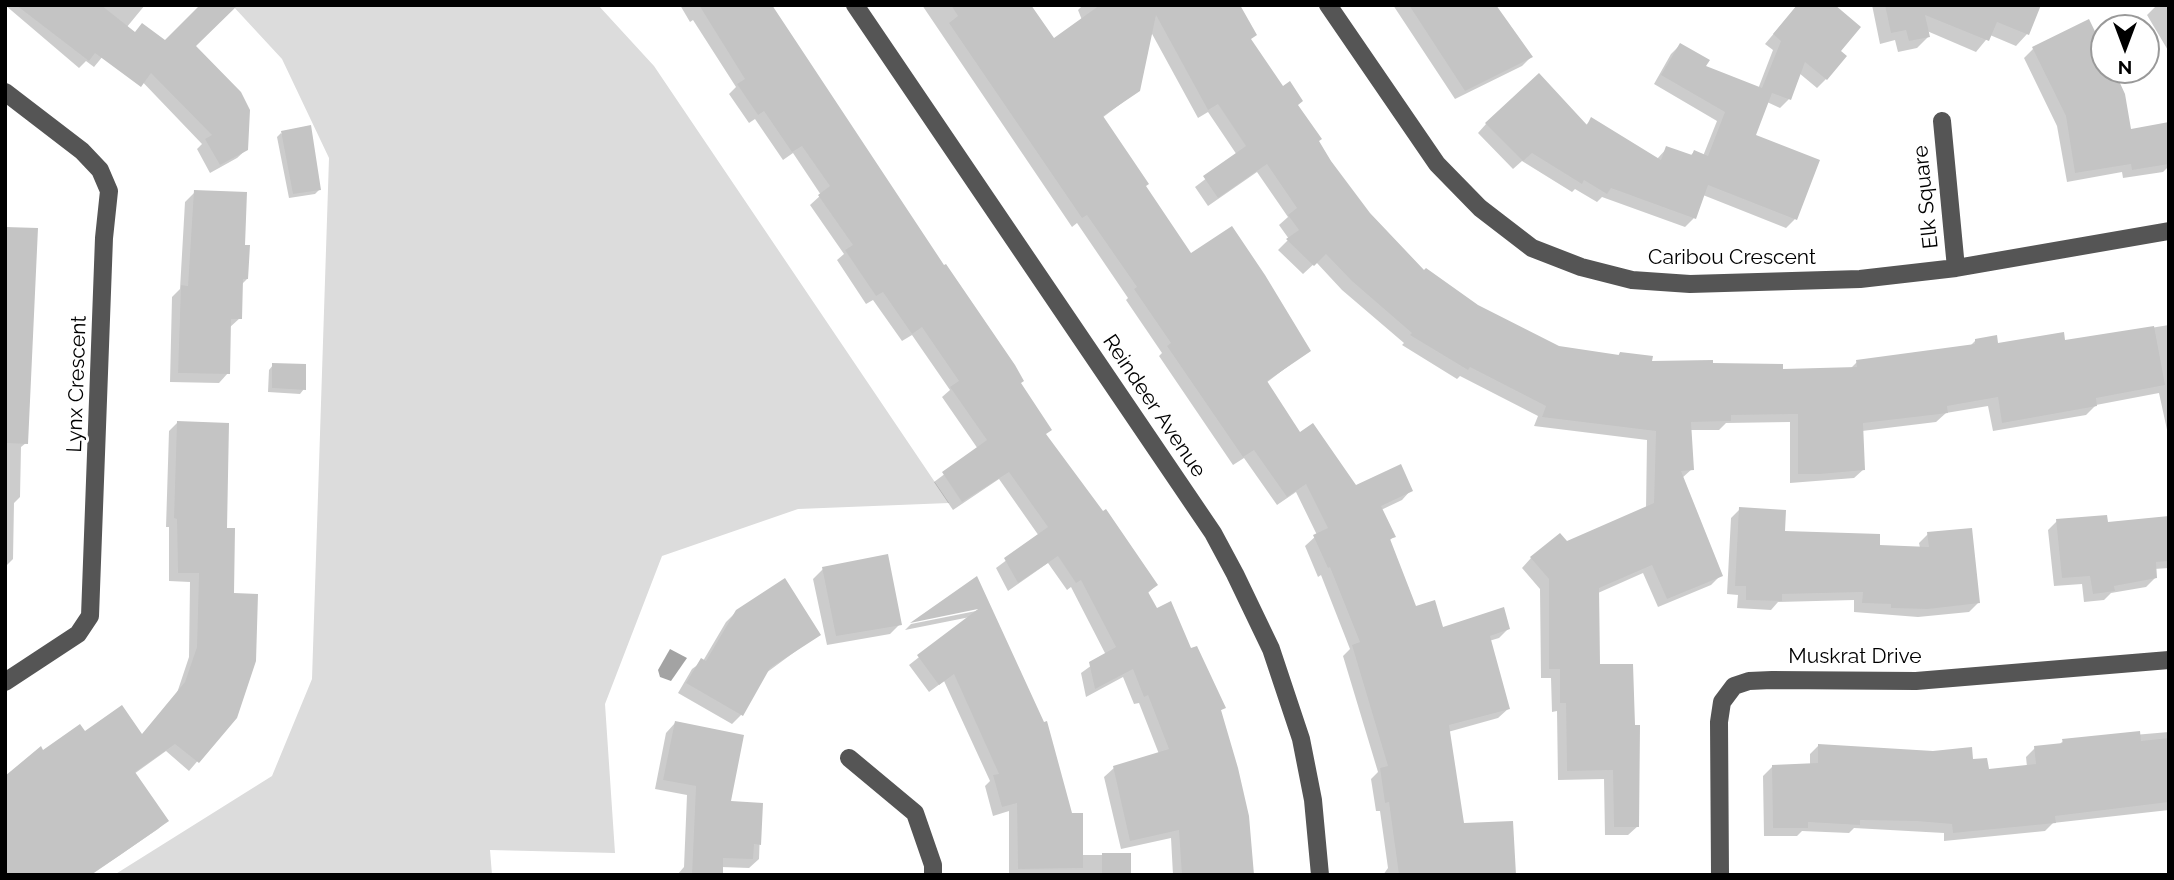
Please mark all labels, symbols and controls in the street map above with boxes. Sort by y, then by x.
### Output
north arrow [2090,14,2160,84]
text: N [2118,57,2132,79]
street label: Elk Square [1908,144,1944,250]
street label: Caribou Crescent [1648,245,1816,271]
street label: Lynx Crescent [62,315,92,453]
street label: Reindeer Avenue [1097,330,1211,482]
street label: Muskrat Drive [1788,644,1922,670]

